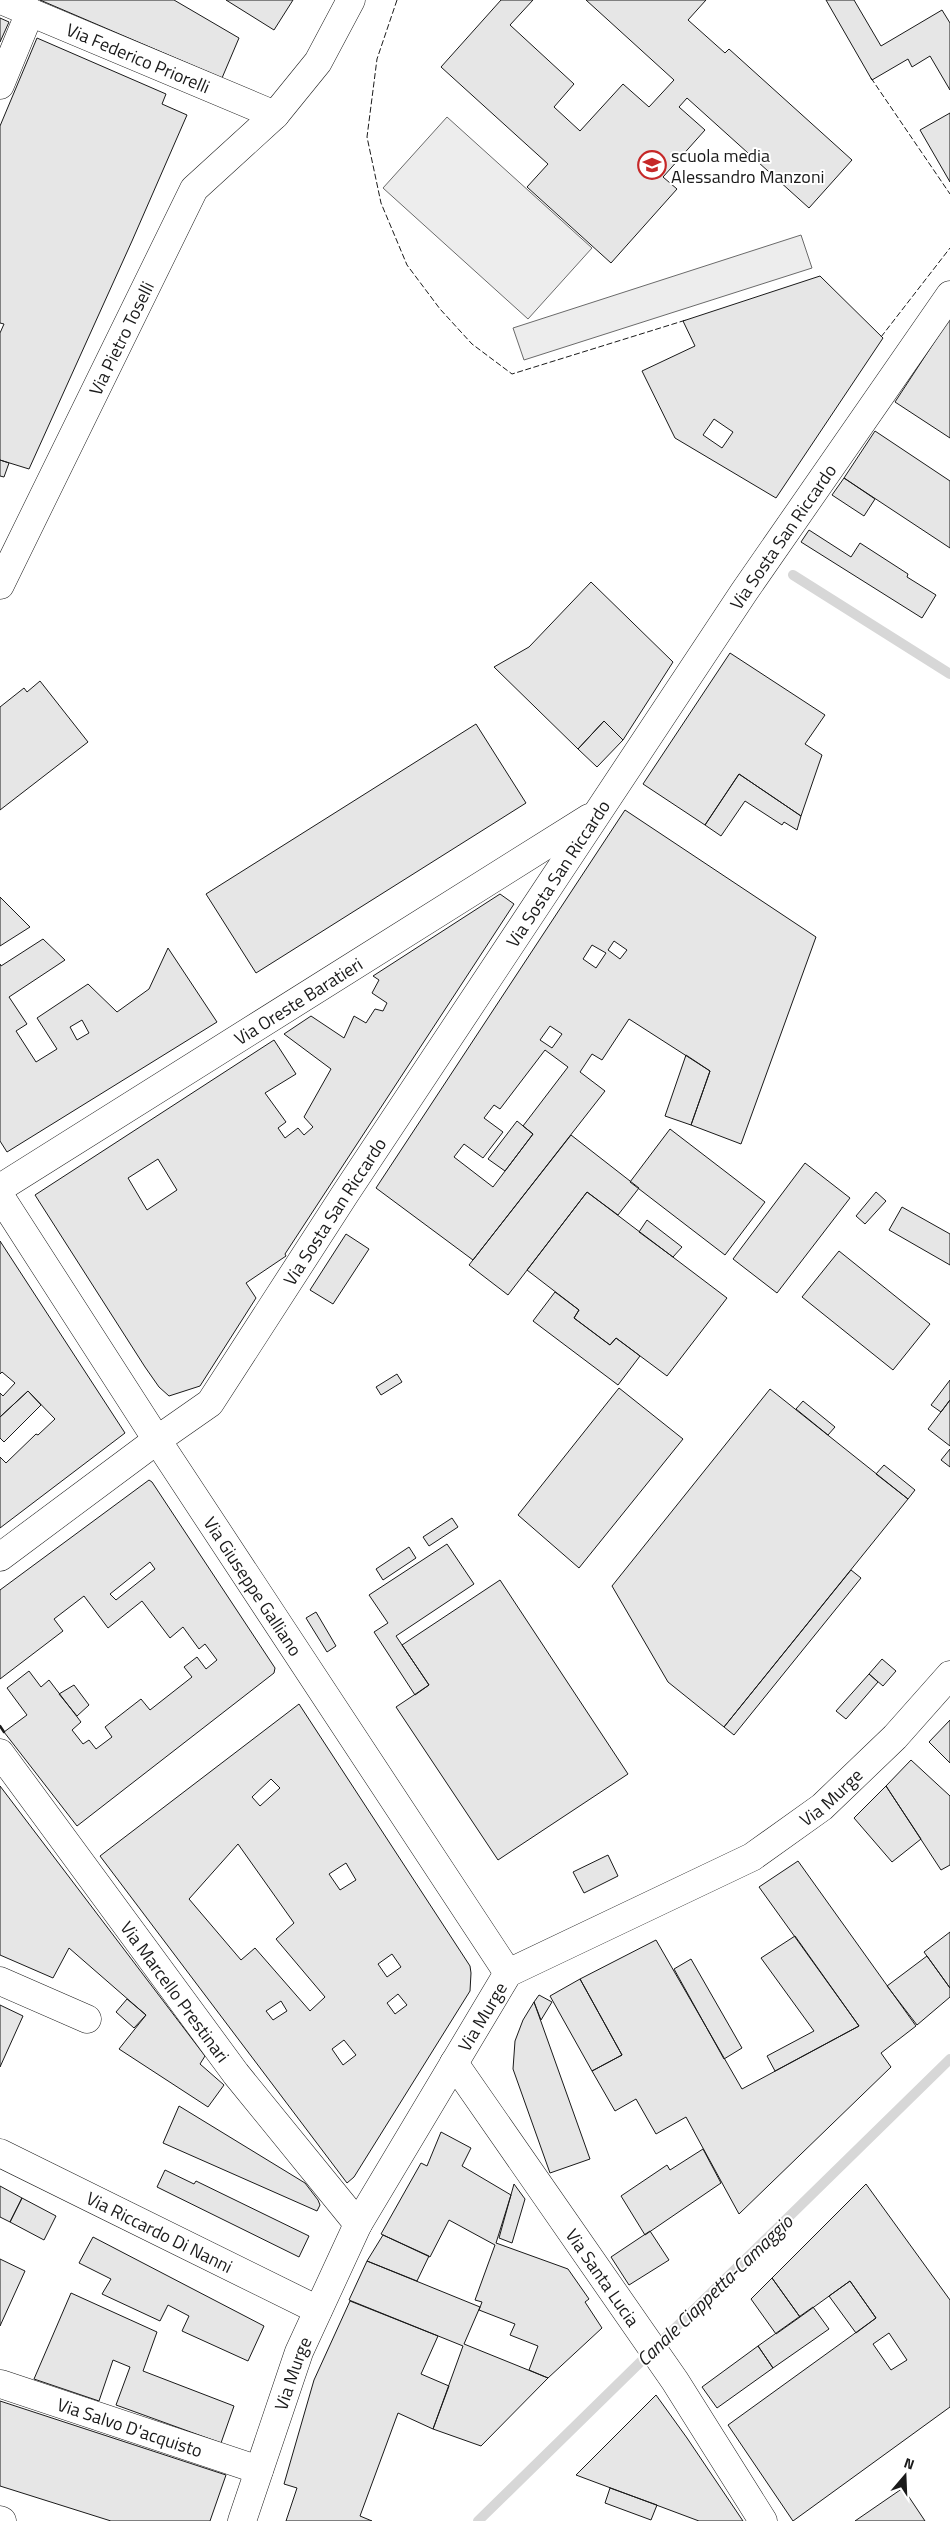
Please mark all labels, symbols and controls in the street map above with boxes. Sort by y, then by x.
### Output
street label: Via Federico Priorelli [62,15,214,100]
place label: scuola media Alessandro Manzoni [671,142,825,190]
school or university icon: scuola media Alessandro Manzoni [637,150,667,180]
street label: Via Pietro Toselli [82,276,160,400]
street label: Via Sosta San Riccardo [723,458,842,615]
street label: Via Sosta San Riccardo [499,794,616,952]
street label: Via Oreste Baratieri [229,950,368,1051]
street label: Via Sosta San Riccardo [276,1132,392,1290]
street label: Via Giuseppe Galliano [197,1511,309,1661]
street label: Via Murge [794,1762,868,1833]
street label: Via Marcello Prestinari [114,1915,236,2068]
street label: Via Murge [451,1977,513,2056]
street label: Via Riccardo Di Nanni [82,2184,237,2279]
water label: Canale Ciappetta-Camaggio [629,2207,799,2373]
street label: Via Santa Lucia [559,2223,647,2332]
street label: Via Murge [267,2332,318,2414]
street label: Via Salvo D'acquisto [54,2390,206,2464]
north arrow [880,2451,930,2501]
text: N [901,2452,917,2475]

